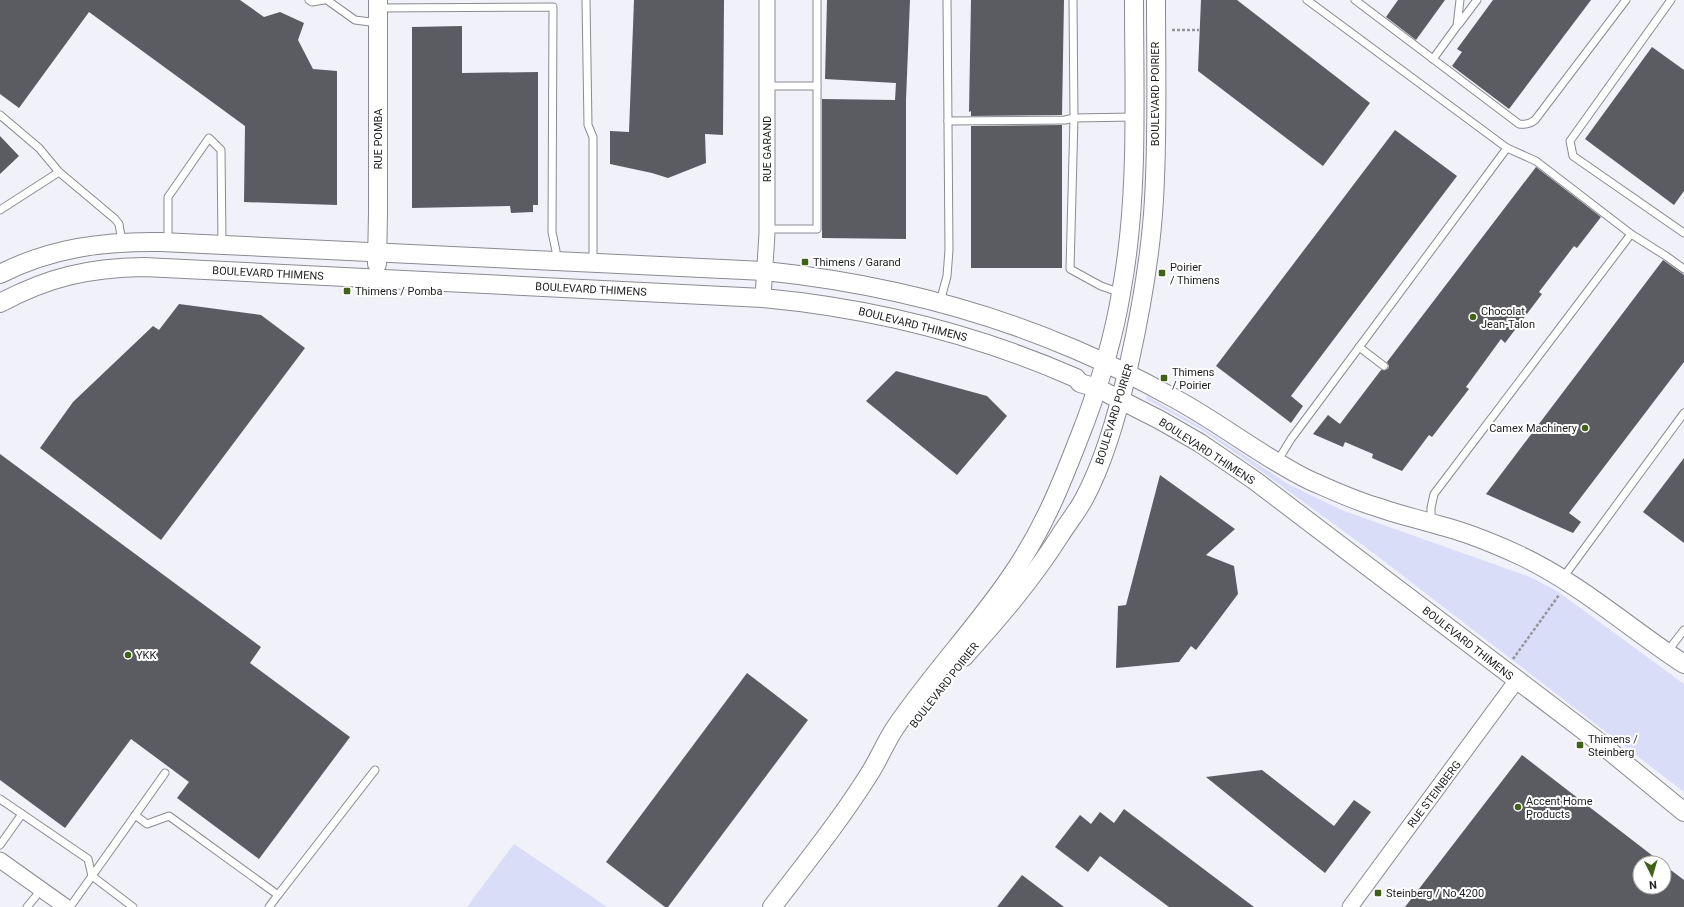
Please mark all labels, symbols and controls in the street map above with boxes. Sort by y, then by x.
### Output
street label: BOULEVARD POIRIER [1149,42,1162,146]
street label: RUE POMBA [372,108,385,170]
street label: RUE GARAND [761,116,774,182]
place label: Thimens / Garand [813,256,901,269]
marker: Thimens / Garand [800,257,810,267]
place label: Poirier / Thimens [1170,261,1220,287]
street label: BOULEVARD THIMENS [212,264,325,283]
marker: Poirier / Thimens [1157,268,1167,278]
street label: BOULEVARD THIMENS [535,280,648,299]
place label: Thimens / Pomba [355,285,442,298]
marker: Thimens / Pomba [342,286,352,296]
street label: BOULEVARD THIMENS [857,305,969,344]
place label: Chocolat Jean-Talon [1481,305,1535,331]
marker: Chocolat Jean-Talon [1468,312,1478,322]
street label: BOULEVARD POIRIER [1093,362,1136,466]
place label: Thimens / Poirier [1172,366,1215,392]
marker: Thimens / Poirier [1159,373,1169,383]
street label: BOULEVARD THIMENS [1156,416,1257,488]
place label: Camex Machinery [1489,422,1578,435]
marker: Camex Machinery [1580,423,1590,433]
street label: BOULEVARD THIMENS [1420,604,1516,683]
street label: BOULEVARD POIRIER [907,640,982,731]
place label: YKK [136,649,157,662]
marker: YKK [123,650,133,660]
place label: Thimens / Steinberg [1588,733,1638,759]
marker: Thimens / Steinberg [1575,740,1585,750]
street label: RUE STEINBERG [1405,758,1464,830]
place label: Accent Home Products [1526,795,1593,821]
marker: Accent Home Products [1513,802,1523,812]
north arrow [1632,855,1672,895]
text: N [1648,878,1657,891]
place label: Steinberg / No 4200 [1386,887,1484,900]
marker: Steinberg / No 4200 [1373,888,1383,898]

